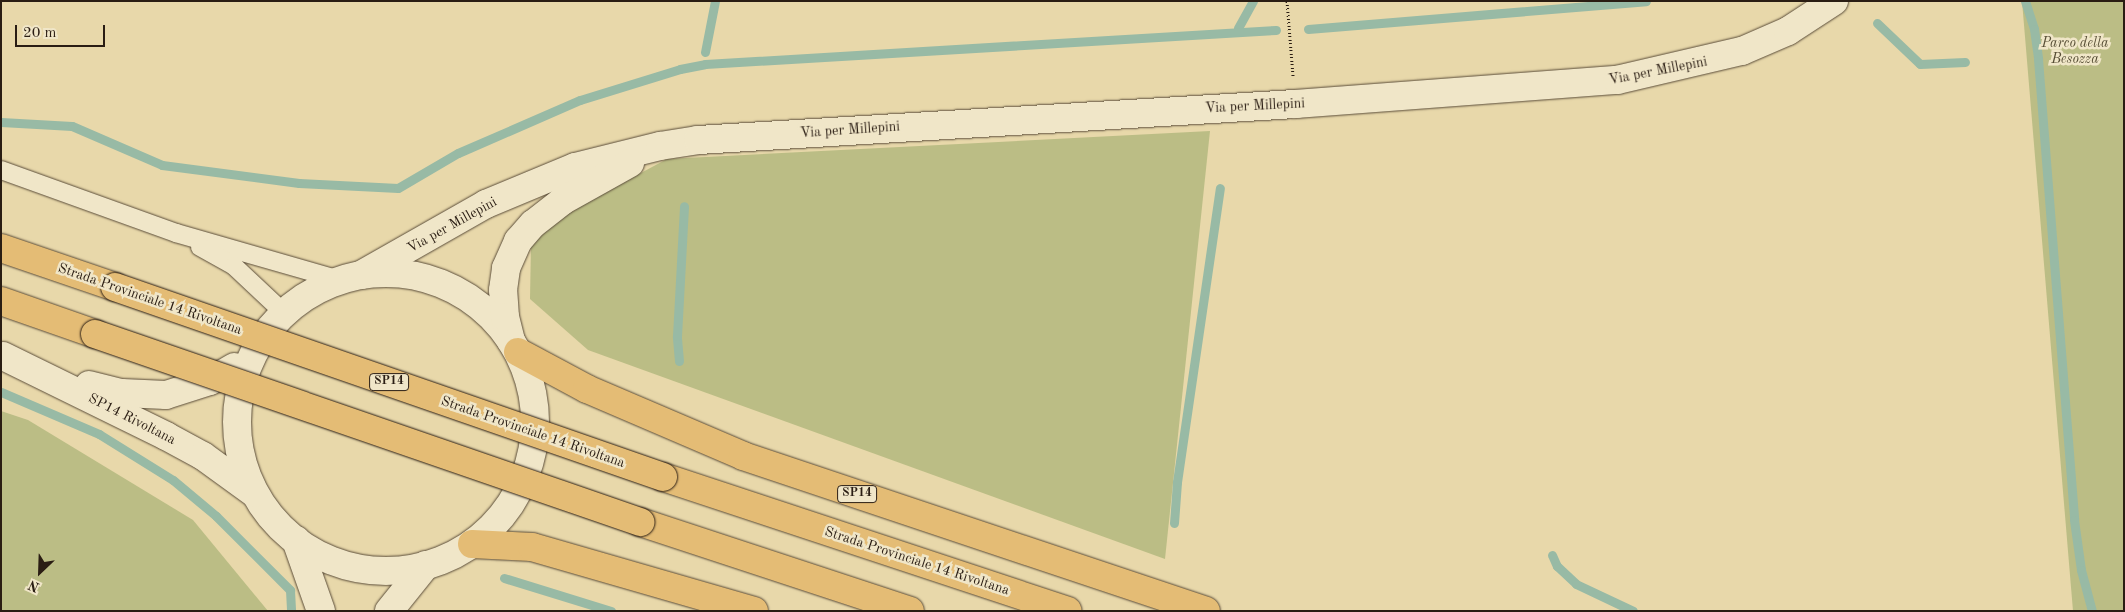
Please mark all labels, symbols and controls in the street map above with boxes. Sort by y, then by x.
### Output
scale bar [18,15,108,47]
text: 20 m [23,26,57,41]
park label: Parco della Besozza [2041,35,2109,68]
street label: Via per Millepini [1607,53,1709,89]
street label: Via per Millepini [1205,95,1305,117]
street label: Via per Millepini [800,118,900,142]
street label: Via per Millepini [404,193,500,257]
street label: Strada Provinciale 14 Rivoltana [56,260,244,338]
road number: SP14 [369,372,409,392]
street label: SP14 Rivoltana [85,390,179,448]
street label: Strada Provinciale 14 Rivoltana [439,393,627,471]
road number: SP14 [837,484,877,504]
street label: Strada Provinciale 14 Rivoltana [822,523,1012,599]
north arrow [15,547,65,597]
text: N [26,577,42,594]

